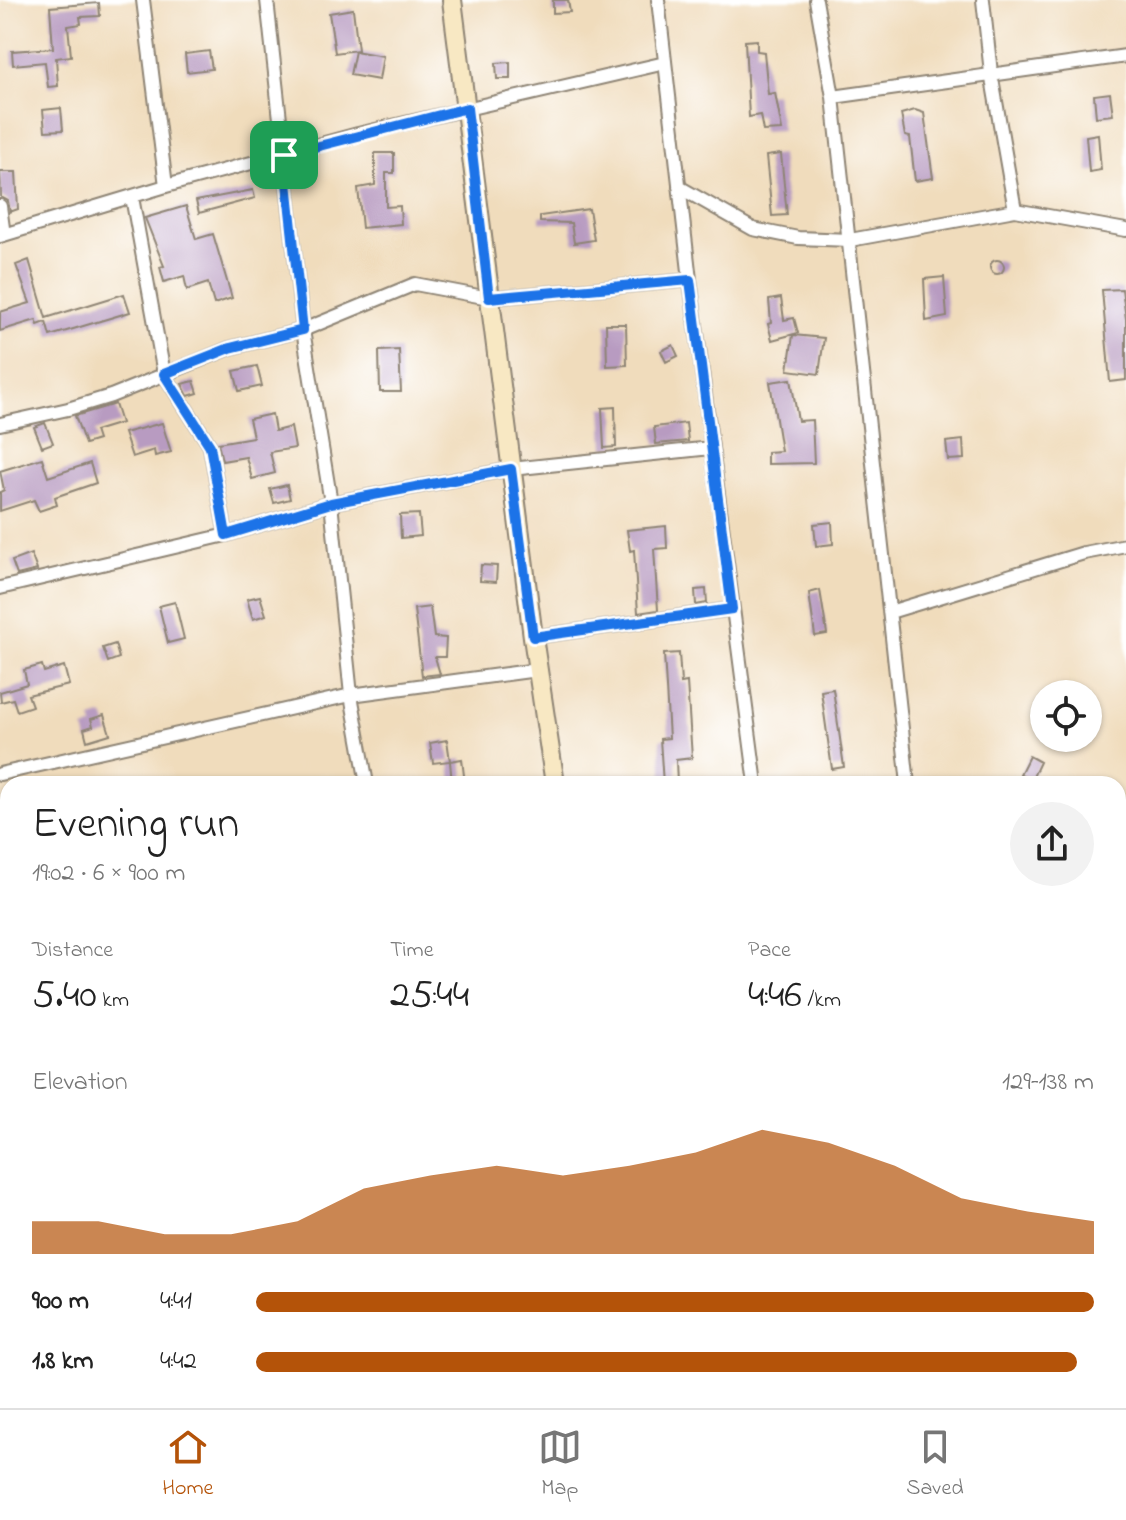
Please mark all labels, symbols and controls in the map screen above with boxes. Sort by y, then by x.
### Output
pin [250,121,318,189]
icon: arrive [262,133,306,177]
map controls [1030,680,1102,752]
button: locate [1030,680,1102,752]
text: Evening run [32,793,239,857]
button: share [1010,802,1094,886]
text: 19:02 · 6 × 900 m [32,855,185,893]
text: Distance [32,935,113,967]
text: Time [390,935,434,967]
text: Pace [748,935,791,967]
text: 5.40 [32,967,97,1026]
text: 25:44 [390,967,469,1026]
text: 4:46 [748,967,802,1026]
text: km [97,985,129,1017]
text: /km [802,985,841,1017]
text: Elevation [32,1064,128,1102]
text: 129–138 m [1002,1064,1094,1102]
text: 900 m [32,1283,89,1321]
text: 4:41 [160,1283,192,1321]
text: 1.8 km [32,1343,93,1381]
text: 4:42 [160,1343,197,1381]
tab: Home [162,1425,213,1505]
tab: Map [538,1425,582,1505]
tab: Saved [906,1425,964,1505]

